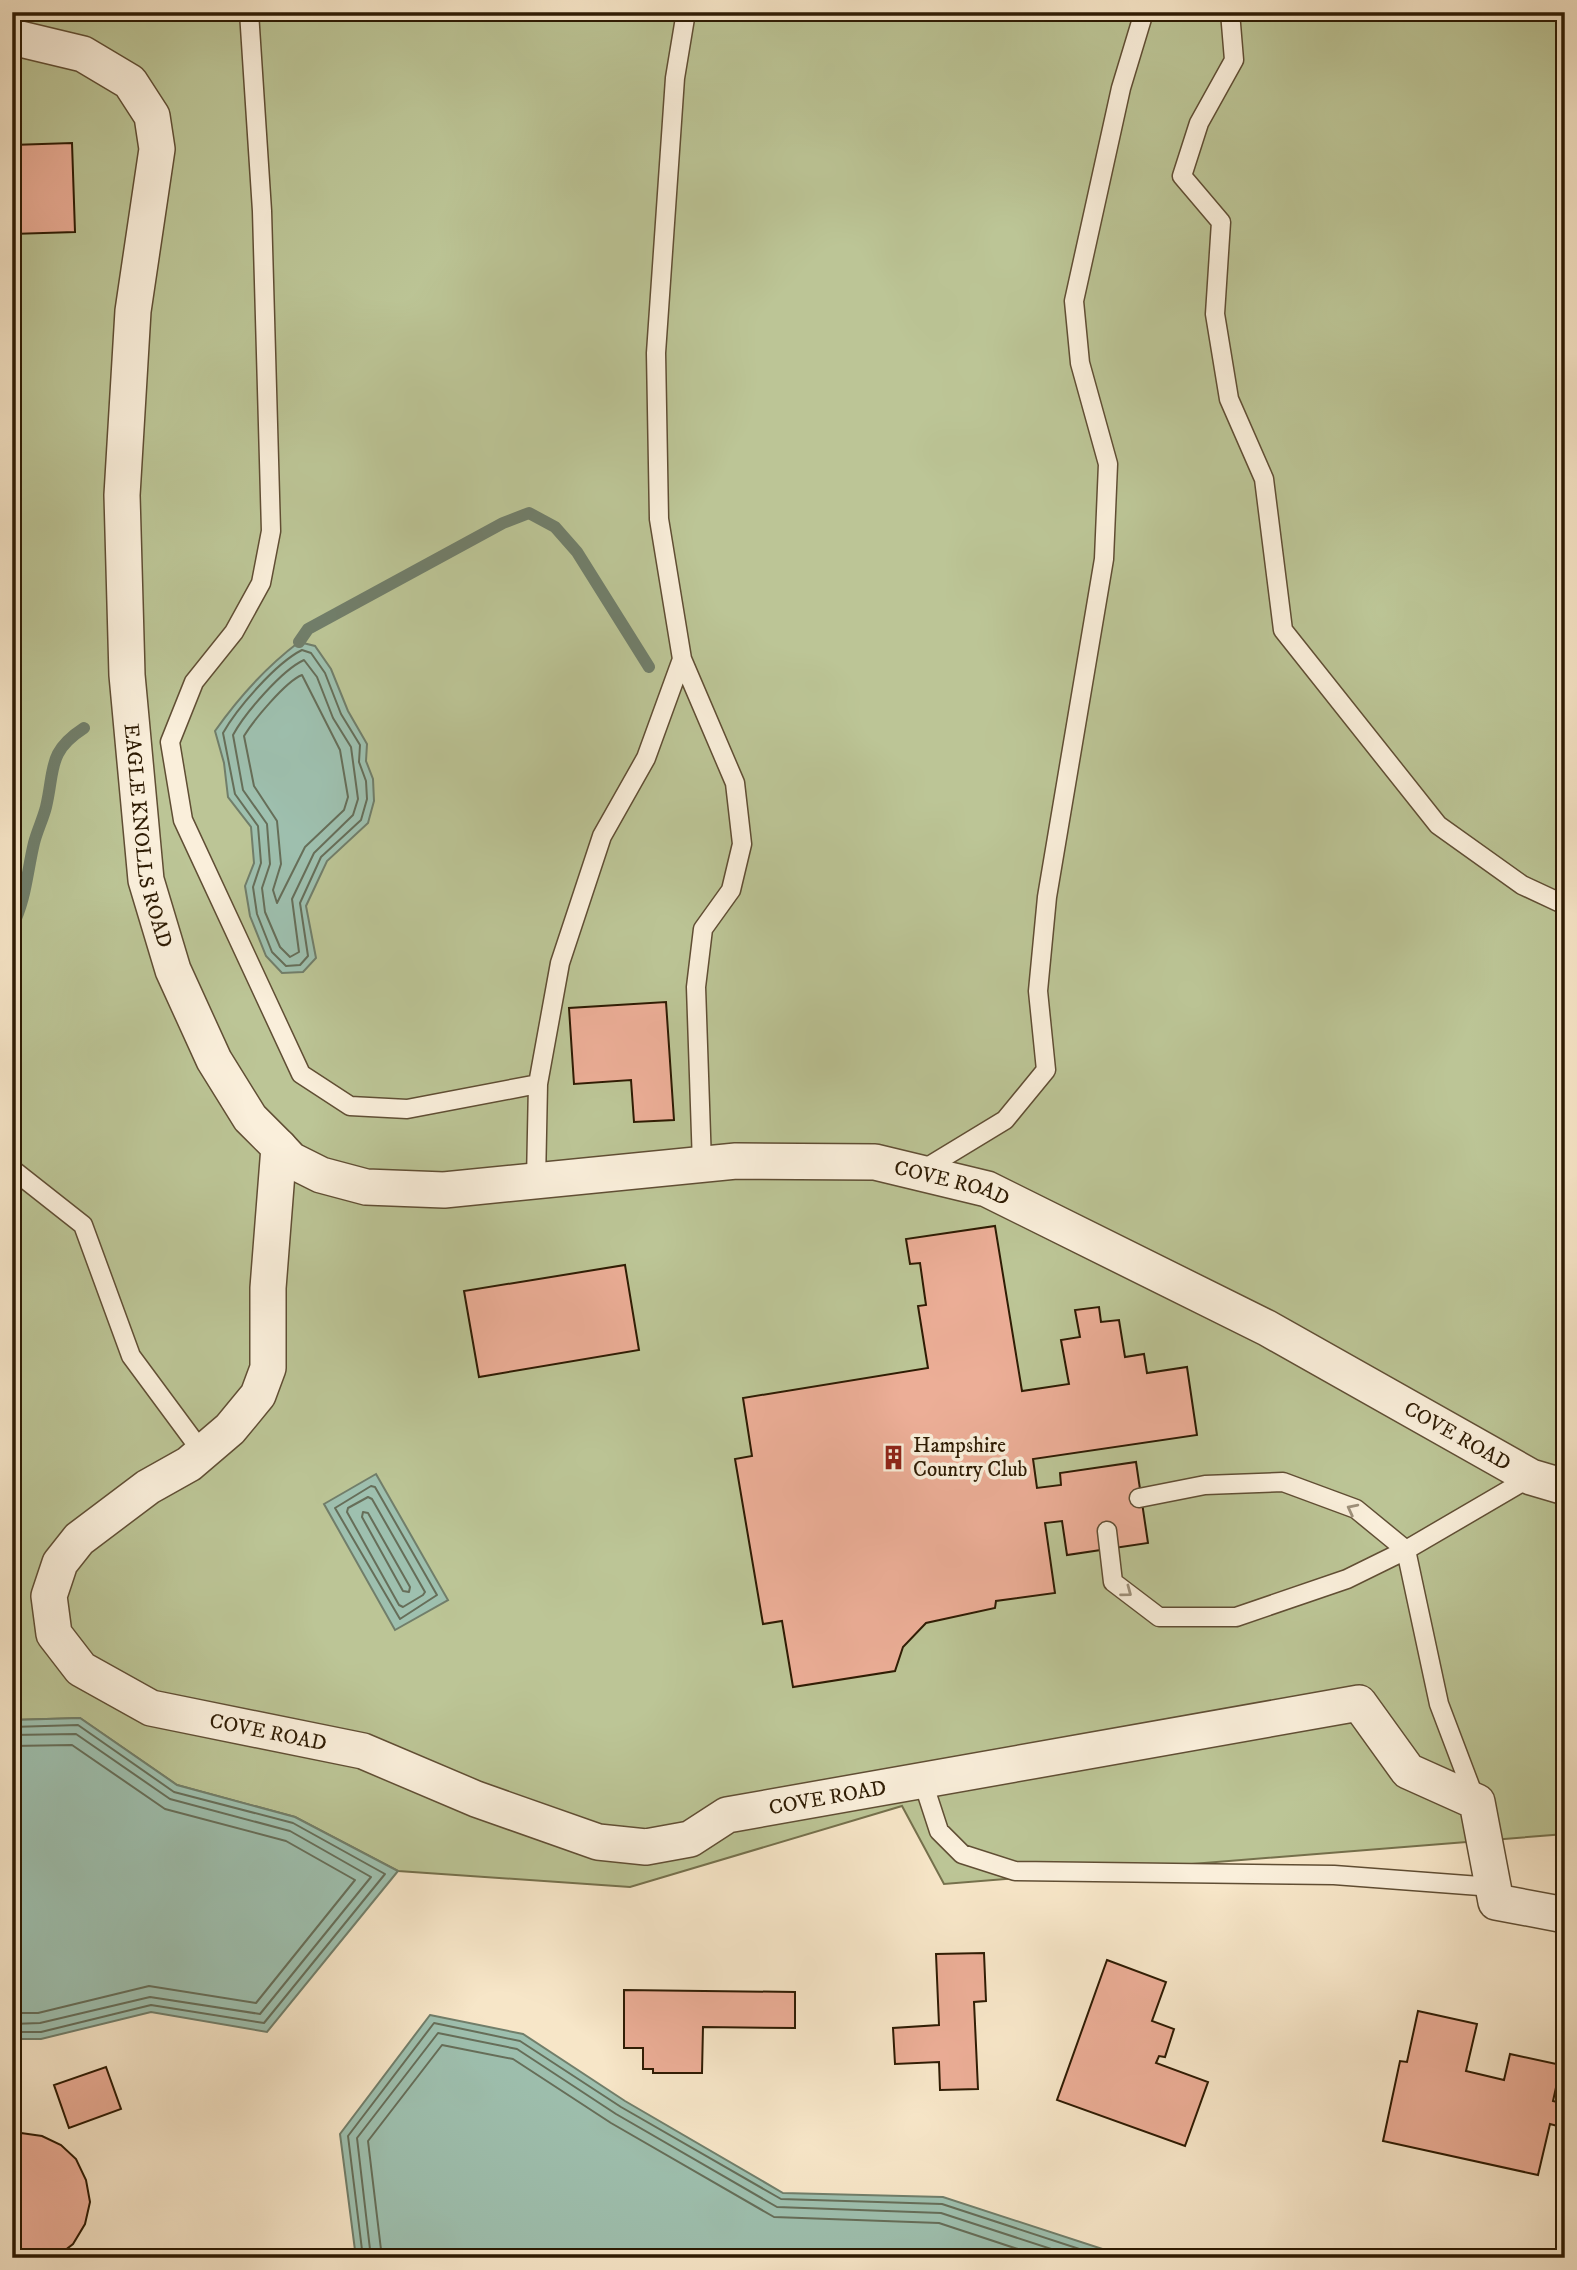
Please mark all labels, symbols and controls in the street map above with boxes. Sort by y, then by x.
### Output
street label: EAGLE KNOLLS ROAD [118,722,178,951]
street label: COVE ROAD [891,1155,1014,1212]
street label: COVE ROAD [1399,1396,1515,1477]
place label: Hampshire Country Club [913,1433,1028,1483]
building icon: Hampshire Country Club [879,1443,907,1471]
one-way arrow [1347,1503,1359,1517]
one-way arrow [1119,1584,1131,1597]
street label: COVE ROAD [207,1708,329,1757]
street label: COVE ROAD [767,1775,888,1821]

